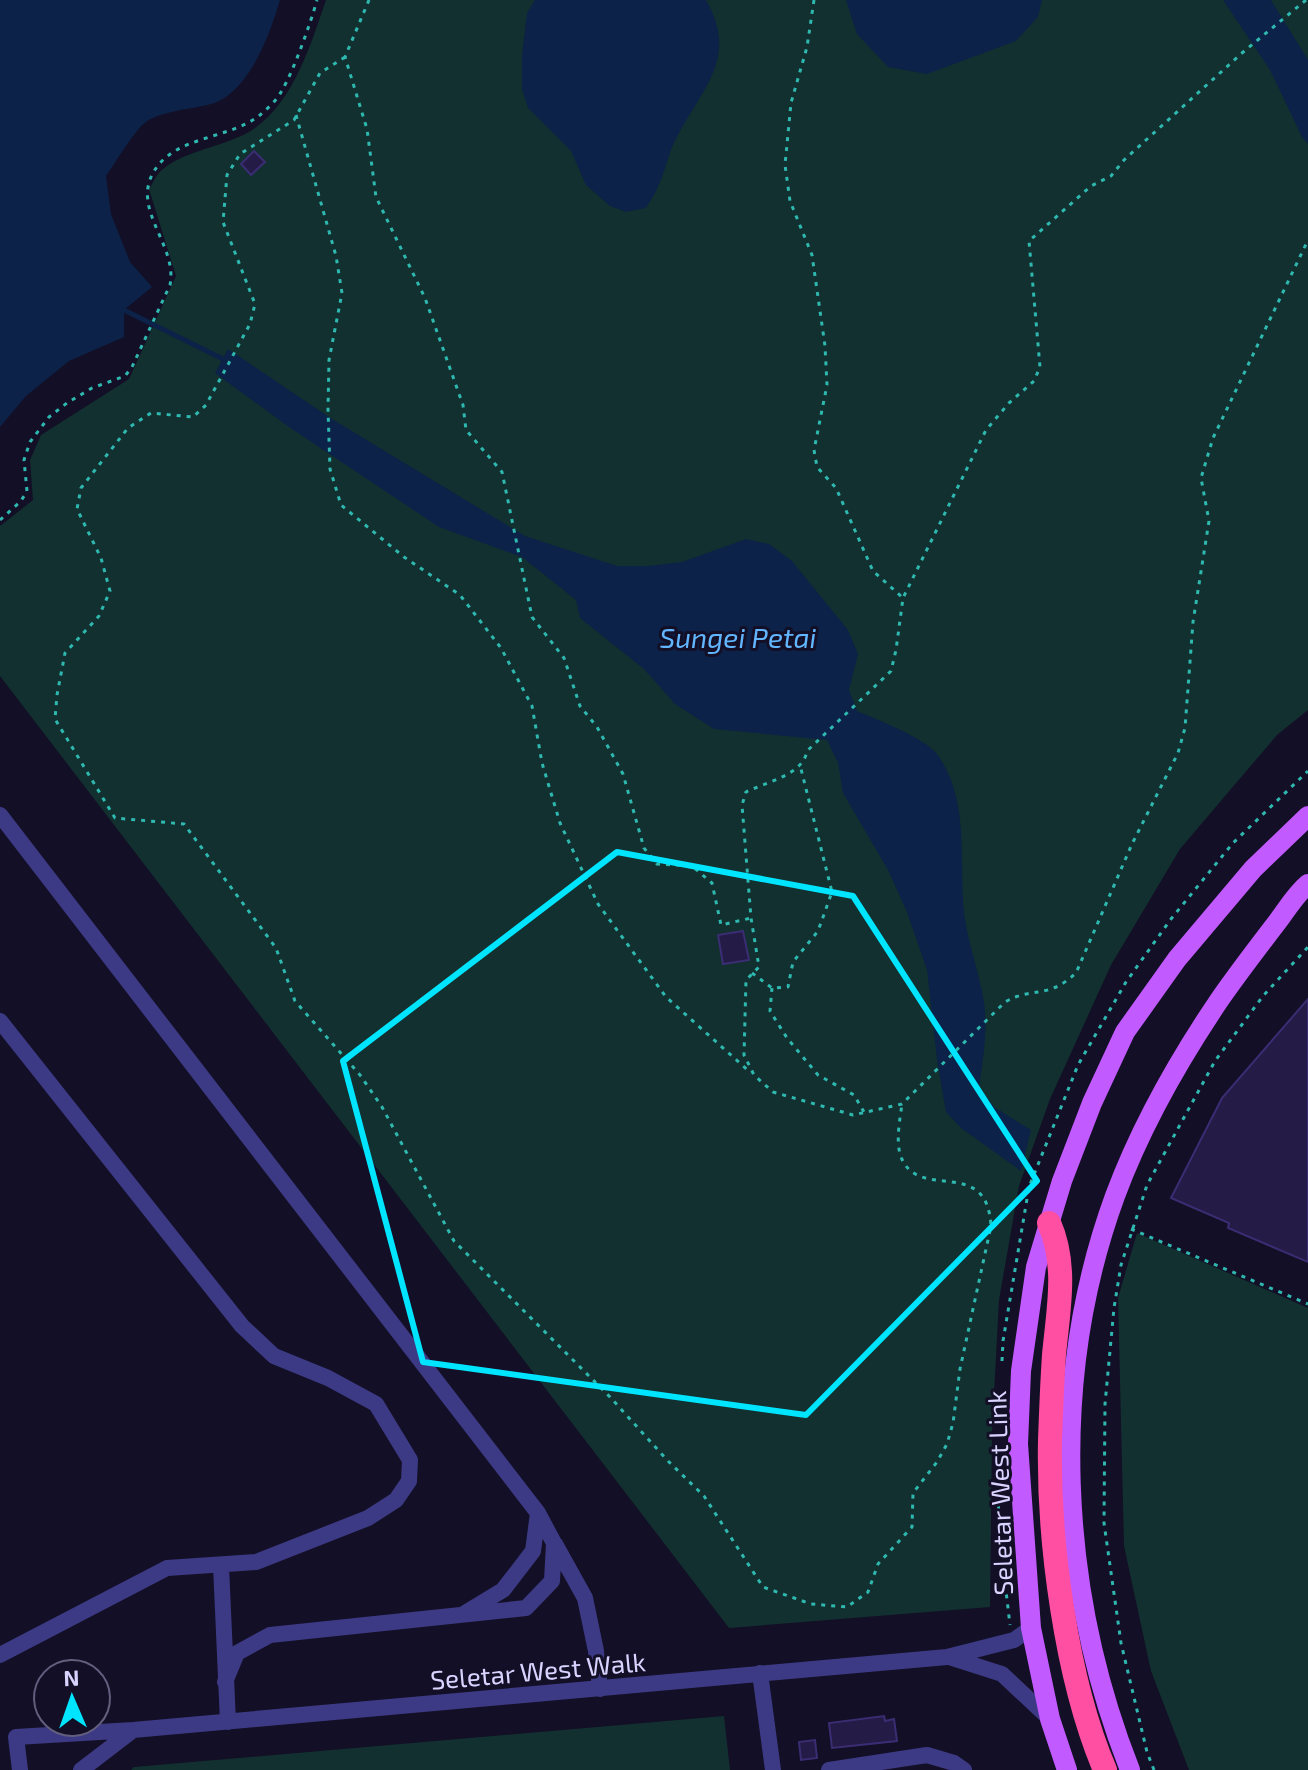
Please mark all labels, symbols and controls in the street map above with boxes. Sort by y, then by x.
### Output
water label: Sungei Petai [660,620,817,654]
street label: Seletar West Link [980,1390,1018,1596]
street label: Seletar West Walk [429,1645,647,1695]
north arrow [32,1658,112,1738]
text: N [63,1664,80,1690]

